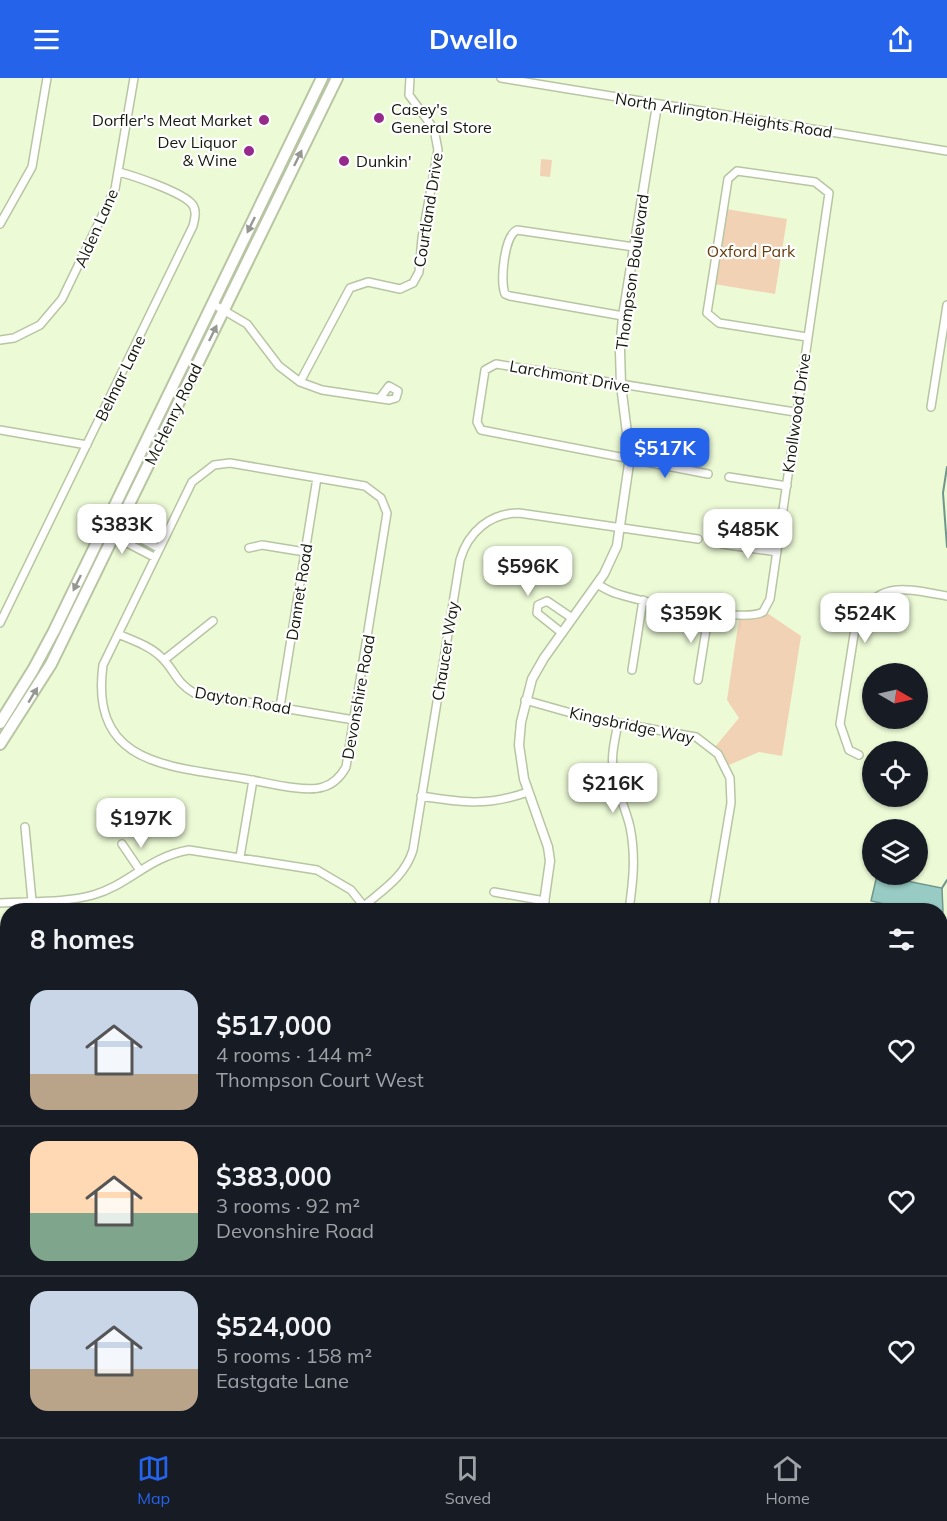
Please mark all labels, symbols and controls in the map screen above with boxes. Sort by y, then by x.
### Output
text: Dwello [429,22,518,56]
icon: menu [30,23,63,56]
icon: share [884,23,917,56]
street label: North Arlington Heights Road [614,88,834,142]
place label: Casey's General Store [391,99,492,137]
place label: Dorfler's Meat Market [92,110,252,130]
marker: Casey's General Store [372,111,386,125]
marker: Dorfler's Meat Market [257,113,271,127]
place label: Dev Liquor & Wine [157,132,237,170]
marker: Dev Liquor & Wine [242,144,256,158]
one-way arrow [293,149,303,166]
place label: Dunkin' [356,151,412,171]
street label: Courtland Drive [409,151,447,269]
marker: Dunkin' [337,154,351,168]
street label: Alden Lane [70,186,122,270]
street label: Thompson Boulevard [611,193,653,351]
one-way arrow [247,217,256,234]
park label: Oxford Park [707,241,796,261]
one-way arrow [208,324,217,341]
street label: Belmar Lane [91,332,149,424]
street label: Knollwood Drive [778,352,814,474]
street label: Larchmont Drive [508,356,632,396]
street label: McHenry Road [140,360,206,468]
pin: $517K [623,428,707,479]
text: $517K [634,435,696,460]
pin: $383K [80,504,164,555]
pin: $485K [706,509,790,560]
text: $383K [91,511,153,536]
text: $485K [717,516,779,541]
street label: Dannet Road [281,542,317,642]
pin: $596K [486,546,570,597]
text: $596K [497,553,559,578]
one-way arrow [72,575,81,592]
pin: $359K [649,593,733,644]
pin: $524K [823,593,907,644]
street label: Chaucer Way [427,599,463,702]
text: $359K [660,600,722,625]
text: $524K [834,600,896,625]
street label: Devonshire Road [337,633,379,761]
north arrow [862,663,928,729]
map controls [862,663,928,885]
street label: Dayton Road [193,682,293,718]
one-way arrow [27,687,38,703]
street label: Kingsbridge Way [568,702,697,748]
button: locate [862,741,928,807]
pin: $216K [571,763,655,814]
text: $216K [582,770,644,795]
pin: $197K [99,798,183,849]
text: $197K [110,805,172,830]
button: layers [862,819,928,885]
text: 8 homes [30,923,134,956]
icon: filters [885,923,918,956]
text: $517,000 [216,1009,332,1042]
icon: home [78,1014,150,1086]
icon: heart [885,1034,918,1067]
text: 4 rooms · 144 m² [216,1042,372,1067]
text: Thompson Court West [216,1067,424,1092]
text: $383,000 [216,1160,332,1193]
icon: home [78,1165,150,1237]
icon: heart [885,1185,918,1218]
text: 3 rooms · 92 m² [216,1193,360,1218]
text: Devonshire Road [216,1218,374,1243]
text: $524,000 [216,1310,332,1343]
icon: home [78,1315,150,1387]
icon: heart [885,1335,918,1368]
text: 5 rooms · 158 m² [216,1343,372,1368]
text: Eastgate Lane [216,1368,349,1393]
tab: Map [137,1452,170,1508]
tab: Saved [445,1452,491,1508]
tab: Home [766,1452,810,1508]

